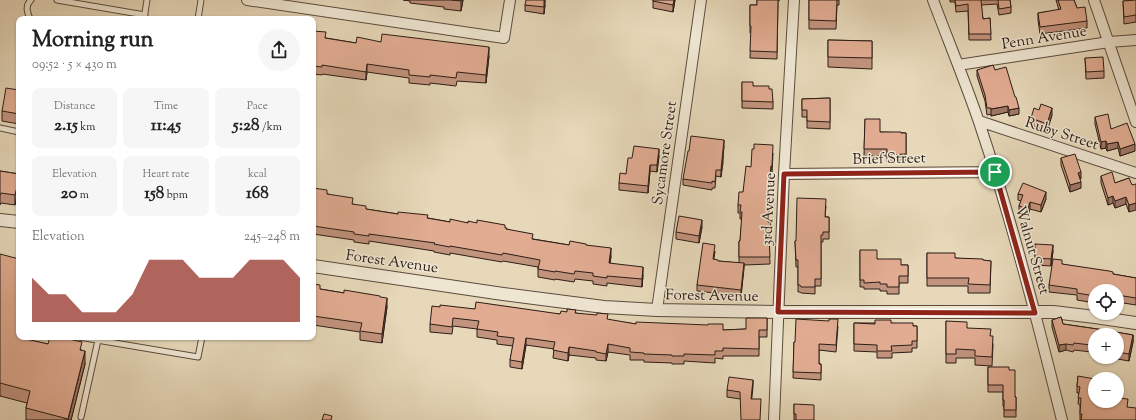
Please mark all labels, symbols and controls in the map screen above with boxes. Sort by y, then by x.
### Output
street label: Penn Avenue [1000,21,1088,56]
text: Morning run [32,25,154,57]
button: share [258,29,300,71]
text: 09:52 · 5 × 430 m [32,56,117,74]
text: Distance [54,98,95,114]
text: Time [154,98,178,114]
text: Pace [247,98,268,114]
street label: Sycamore Street [648,100,683,207]
street label: Ruby Street [1022,113,1101,156]
text: 2.15 [54,114,78,138]
text: 11:45 [151,114,181,138]
text: 5:28 [233,114,260,138]
text: km [78,119,95,135]
text: /km [260,119,282,135]
street label: Brief Street [852,148,926,171]
pin [978,155,1012,189]
icon: arrive [984,161,1006,183]
text: Elevation [52,166,97,182]
text: Heart rate [143,166,189,182]
text: kcal [248,166,267,182]
street label: 3rd Avenue [757,172,782,246]
text: 20 [60,182,77,206]
text: 158 [144,182,164,206]
text: 168 [246,182,269,206]
text: m [77,187,89,203]
text: bpm [164,187,188,203]
street label: Walnut Street [1009,204,1054,297]
text: Elevation [32,228,85,246]
text: 245–248 m [244,228,300,246]
street label: Forest Avenue [344,246,439,279]
map controls [1088,284,1124,408]
button: locate [1088,284,1124,320]
street label: Forest Avenue [665,285,759,308]
button: + [1088,328,1124,364]
button: − [1088,372,1124,408]

